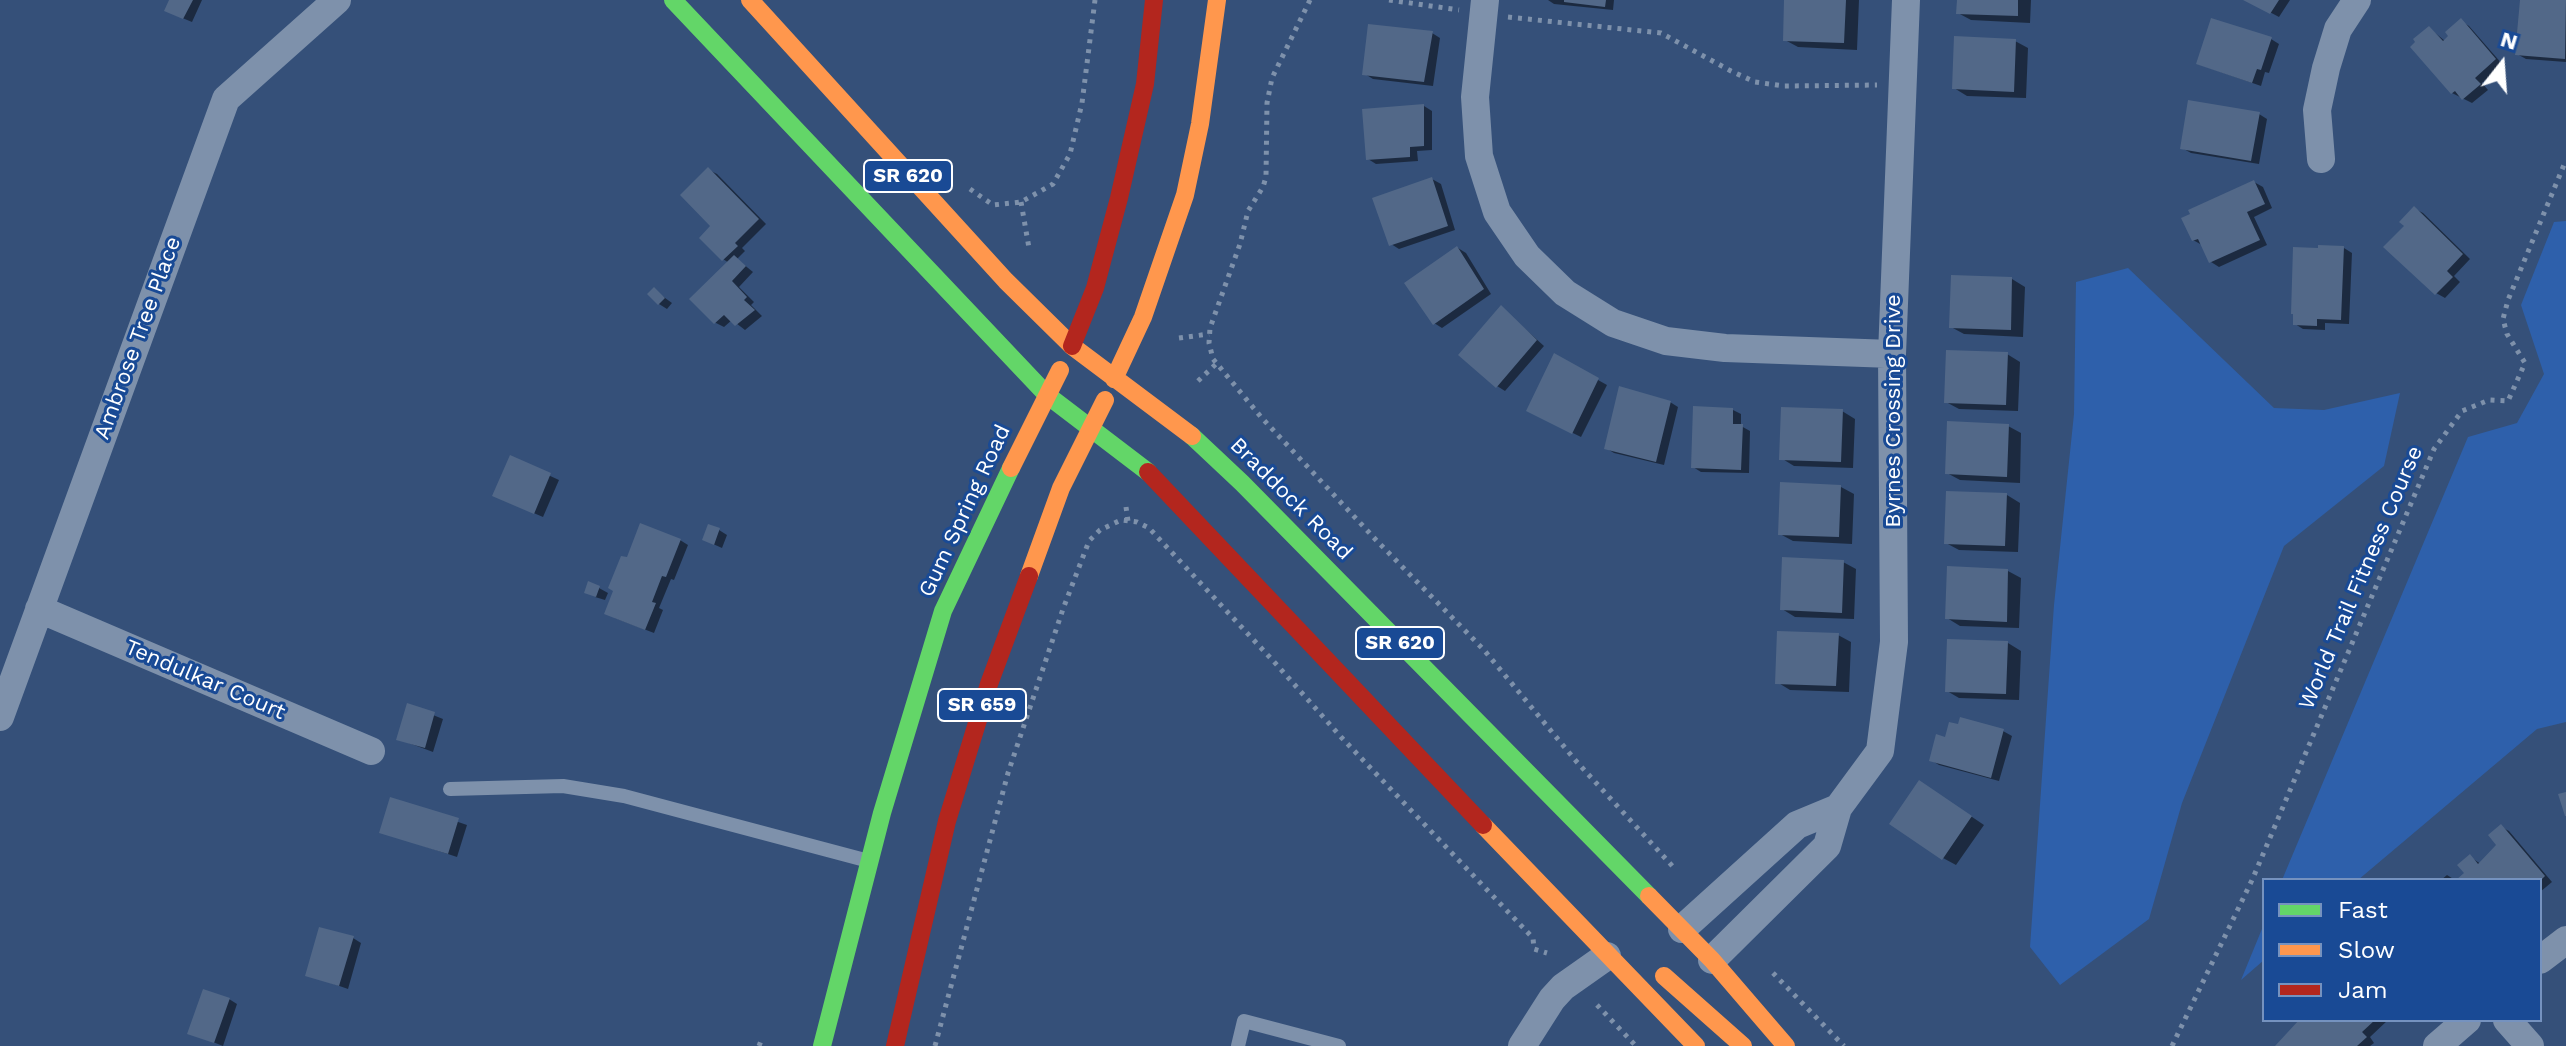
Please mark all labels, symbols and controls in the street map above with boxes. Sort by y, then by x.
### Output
north arrow [2462,24,2542,104]
text: N [2498,26,2521,55]
road number: SR 620 [864,160,952,192]
street label: Ambrose Tree Place [89,233,187,443]
street label: Byrnes Crossing Drive [1881,294,1907,528]
street label: Gum Spring Road [913,421,1017,601]
street label: Braddock Road [1224,432,1358,566]
street label: World Trail Fitness Course [2293,442,2429,714]
road number: SR 620 [1356,627,1444,659]
street label: Tendulkar Court [121,634,289,726]
road number: SR 659 [938,689,1026,721]
legend [2262,878,2542,1022]
text: Fast [2338,896,2388,924]
text: Slow [2338,936,2395,964]
text: Jam [2338,976,2388,1004]

